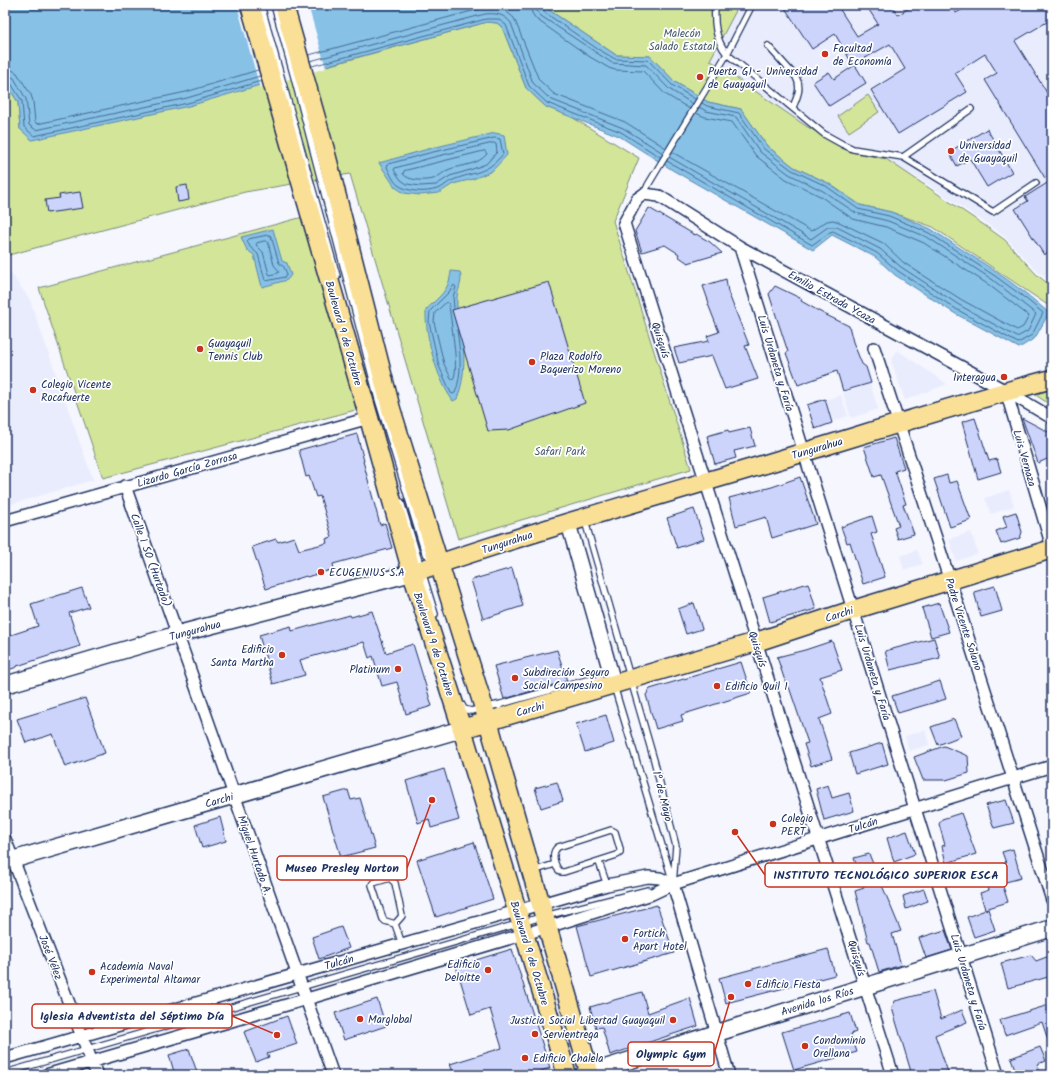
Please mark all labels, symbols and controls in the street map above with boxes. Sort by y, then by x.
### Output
park label: Malecón Salado Estatal [649,25,715,56]
place label: Facultad de Economía [833,40,892,71]
marker: Facultad de Economía [820,49,830,59]
place label: Puerta G1 - Universidad de Guayaquil [708,63,818,94]
marker: Puerta G1 - Universidad de Guayaquil [695,72,705,82]
place label: Universidad de Guayaquil [959,137,1017,168]
marker: Universidad de Guayaquil [946,146,956,156]
street label: Emilio Estrada Ycaza [784,266,879,330]
street label: Boulevard 9 de Octubre [319,279,367,388]
street label: Luis Urdaneta y Faría [752,313,798,414]
street label: Quisquís [646,320,674,361]
place label: Guayaquil Tennis Club [208,335,263,366]
marker: Guayaquil Tennis Club [195,344,205,354]
place label: Plaza Rodolfo Baquerizo Moreno [540,348,621,379]
marker: Plaza Rodolfo Baquerizo Moreno [527,357,537,367]
place label: Interagua [953,369,996,387]
marker: Interagua [999,372,1009,382]
place label: Colegio Vicente Rocafuerte [41,376,111,407]
marker: Colegio Vicente Rocafuerte [28,385,38,395]
street label: Luis Vernaza [1007,428,1041,489]
street label: Tungurahua [789,433,845,465]
park label: Safari Park [535,443,586,461]
street label: Lizardo García Zorrosa [135,447,240,493]
street label: Calle 1 SO (Hurtado) [125,511,175,610]
street label: Tungurahua [479,526,535,560]
place label: ECUGENIUS S.A [329,564,405,582]
marker: ECUGENIUS S.A [316,567,326,577]
street label: Padre Vicente Solano [940,575,987,673]
street label: Boulevard 9 de Octubre [408,590,458,699]
street label: Carchi [823,602,856,628]
street label: Tungurahua [167,615,223,646]
street label: Luis Urdaneta y Faría [849,622,895,723]
street label: Quisquís [743,629,771,670]
place label: Edificio Santa Martha [211,641,274,672]
marker: Edificio Santa Martha [277,650,287,660]
place label: Platinum [349,661,390,679]
marker: Platinum [393,664,403,674]
place label: Subdireción Seguro Social Campesino [523,664,609,695]
marker: Subdireción Seguro Social Campesino [510,673,520,683]
place label: Edificio Quil 1 [725,678,788,696]
marker: Edificio Quil 1 [712,681,722,691]
street label: Carchi [514,697,547,723]
street label: 1º de Mayo [647,769,677,823]
street label: Carchi [203,788,236,814]
place label: Colegio PERT [781,810,813,841]
street label: Miguel Hurtado A. [232,813,276,898]
street label: Tulcán [846,813,880,839]
marker: Colegio PERT [768,819,778,829]
callout: Museo Presley Norton [277,856,407,880]
text: Museo Presley Norton [285,859,399,878]
callout: INSTITUTO TECNOLÓGICO SUPERIOR ESCA [765,863,1007,887]
text: INSTITUTO TECNOLÓGICO SUPERIOR ESCA [773,866,999,885]
street label: Boulevard 9 de Octubre [505,899,554,1008]
place label: Fortich Apart Hotel [633,925,687,956]
street label: José Vélez [33,932,67,983]
street label: Luis Urdaneta y Faría [945,932,991,1033]
marker: Fortich Apart Hotel [620,934,630,944]
street label: Quisquís [842,938,870,979]
street label: Tulcán [322,950,356,976]
place label: Edificio Deloitte [444,956,480,987]
place label: Academia Naval Experimental Altamar [100,958,201,989]
marker: Edificio Deloitte [483,965,493,975]
marker: Academia Naval Experimental Altamar [87,967,97,977]
place label: Edificio Fiesta [756,976,821,994]
marker: Edificio Fiesta [743,979,753,989]
street label: Avenida los Ríos [779,982,856,1022]
callout: Iglesia Adventista del Séptimo Día [32,1004,232,1028]
text: Iglesia Adventista del Séptimo Día [40,1007,224,1026]
place label: Marglobal [368,1011,412,1029]
place label: Justicia Social Libertad Guayaquil [510,1012,665,1030]
marker: Marglobal [355,1014,365,1024]
marker: Justicia Social Libertad Guayaquil [668,1015,678,1025]
place label: Servientrega [543,1026,599,1044]
marker: Servientrega [530,1029,540,1039]
place label: Condominio Orellana [813,1032,866,1063]
marker: Condominio Orellana [800,1041,810,1051]
callout: Olympic Gym [628,1042,714,1066]
text: Olympic Gym [636,1045,706,1064]
place label: Edificio Chalela [533,1050,603,1068]
marker: Edificio Chalela [520,1053,530,1063]

